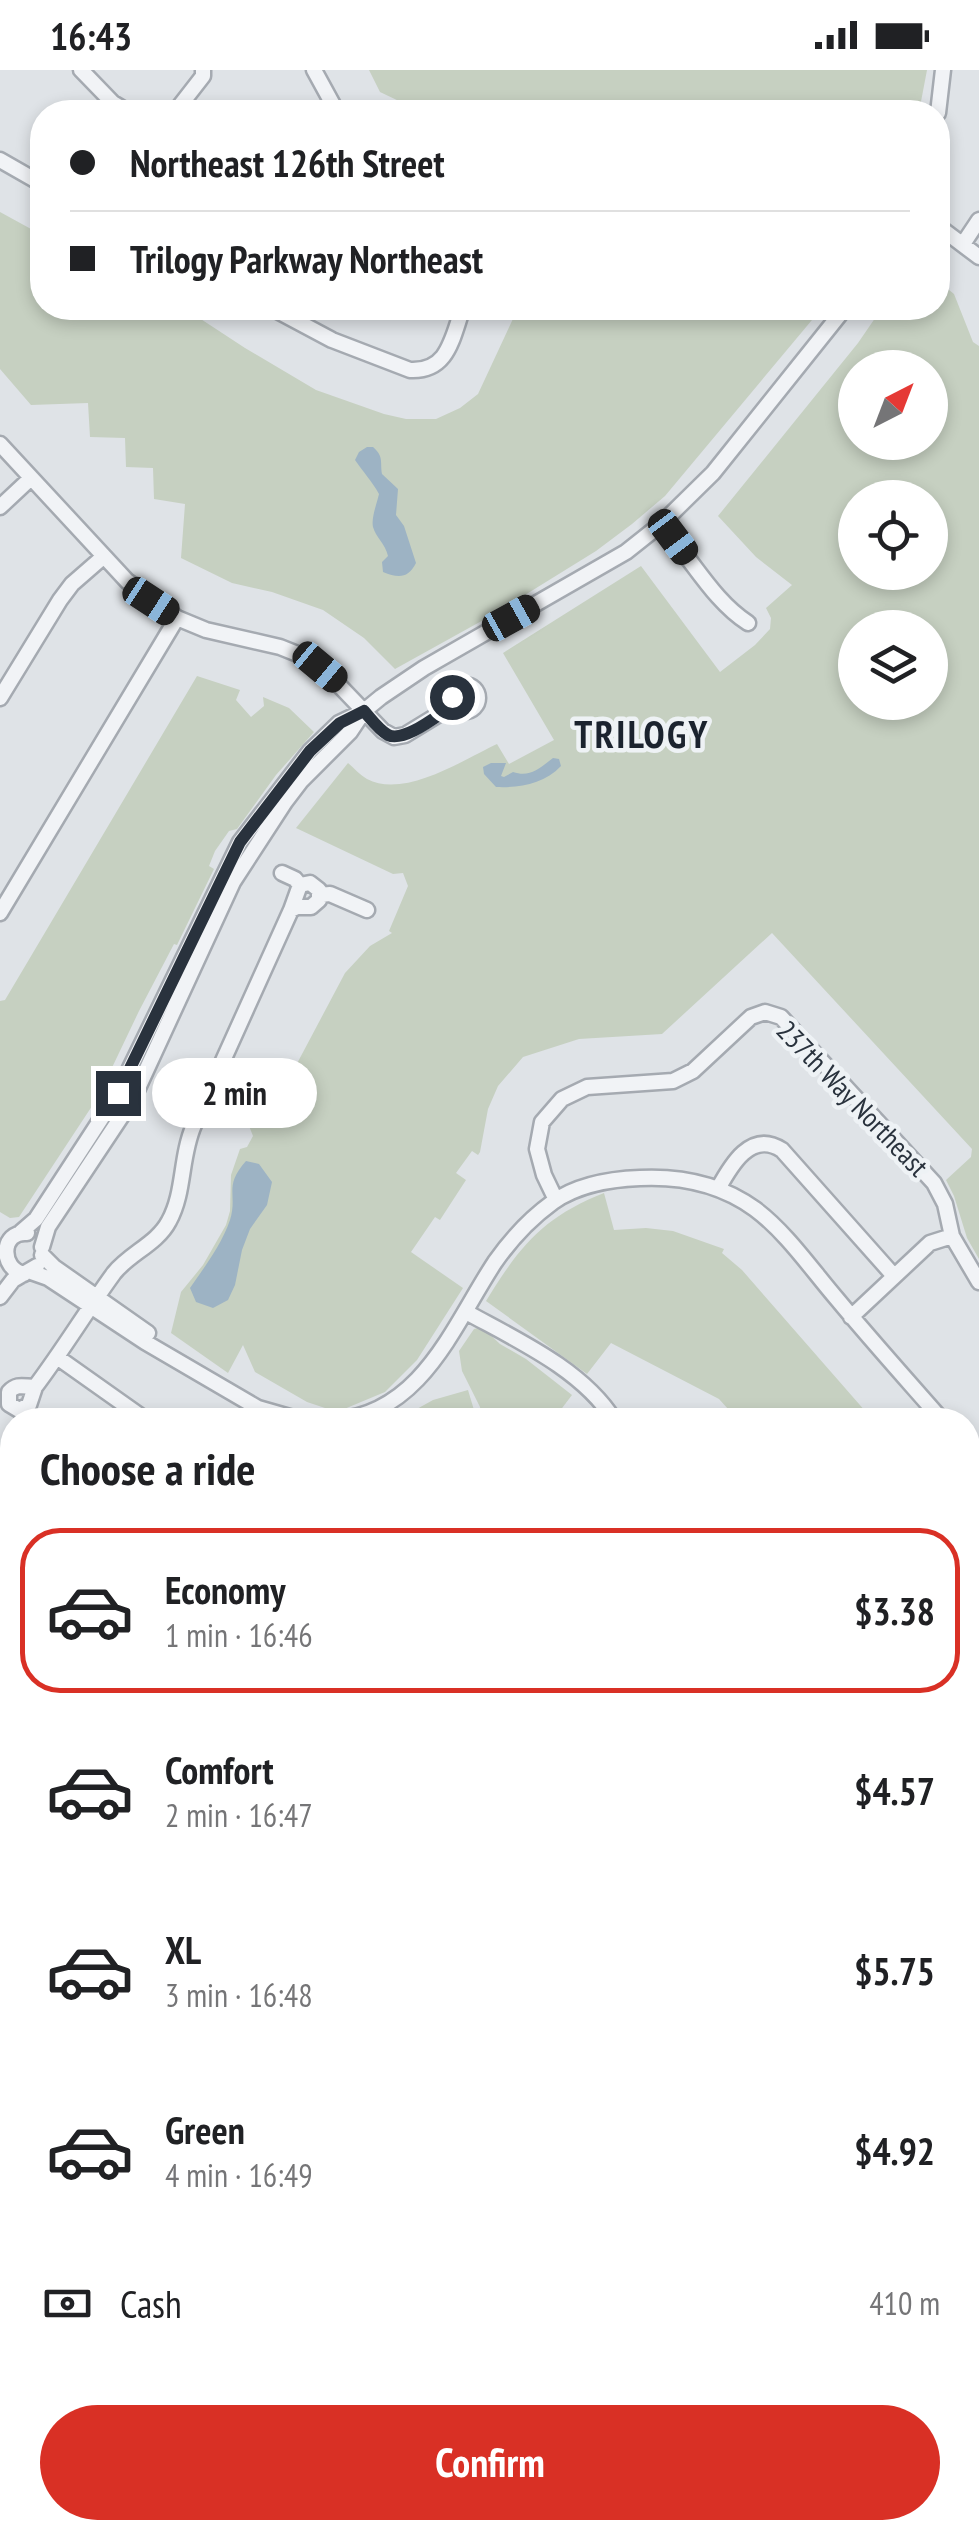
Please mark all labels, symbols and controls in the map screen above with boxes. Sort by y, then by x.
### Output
text: 16:43 [50,11,132,60]
text: Northeast 126th Street [130,138,445,187]
text: Trilogy Parkway Northeast [130,234,483,283]
north arrow [838,350,948,460]
map controls [838,350,948,720]
button: locate [838,480,948,590]
car [643,504,703,570]
car [118,572,184,630]
car [477,590,545,646]
button: layers [838,610,948,720]
car [287,636,353,698]
route start [430,675,475,720]
district label: TRILOGY [574,709,710,758]
street label: 237th Way Northeast [769,1012,937,1184]
callout: 2 min [153,1058,318,1128]
route end [96,1071,141,1116]
text: 2 min [202,1072,267,1114]
text: Choose a ride [40,1439,255,1497]
text: Economy [165,1565,285,1614]
icon: car [45,1566,135,1656]
text: $3.38 [854,1586,935,1635]
text: 1 min · 16:46 [165,1614,313,1656]
text: Comfort [165,1745,274,1794]
icon: car [45,1746,135,1836]
text: $4.57 [854,1766,935,1815]
text: 2 min · 16:47 [165,1794,313,1836]
text: XL [165,1925,201,1974]
icon: car [45,1926,135,2016]
text: $5.75 [854,1946,935,1995]
text: 3 min · 16:48 [165,1974,313,2016]
text: Green [165,2105,245,2154]
icon: car [45,2106,135,2196]
text: $4.92 [854,2126,935,2175]
text: 4 min · 16:49 [165,2154,313,2196]
icon: cash [40,2276,95,2331]
text: Cash [120,2279,182,2328]
text: 410 m [869,2282,940,2324]
button: Confirm [40,2405,940,2520]

